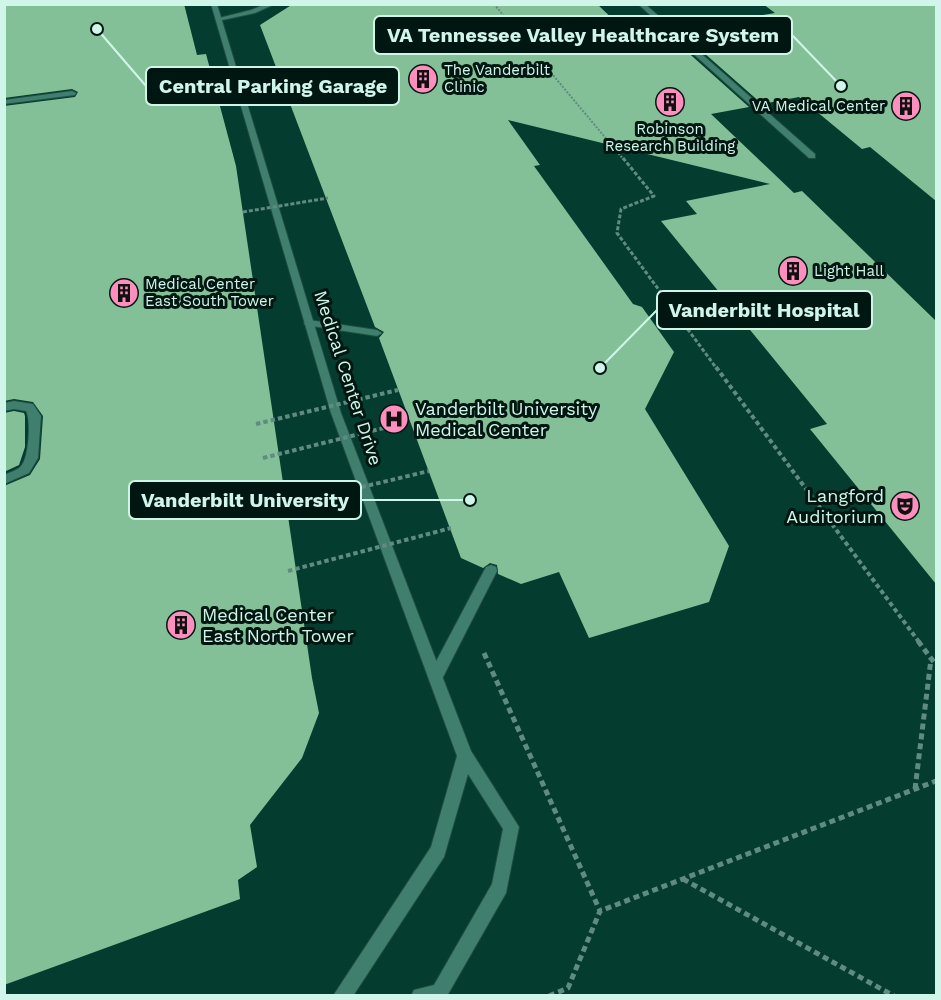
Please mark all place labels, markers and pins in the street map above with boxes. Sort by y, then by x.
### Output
callout: VA Tennessee Valley Healthcare System [374,16,792,54]
place label: The Vanderbilt Clinic [444,61,551,96]
building icon: The Vanderbilt Clinic [407,63,439,95]
callout: Central Parking Garage [146,67,399,105]
building icon: Robinson Research Building [654,86,686,118]
building icon: VA Medical Center [890,90,922,122]
place label: VA Medical Center [752,97,885,115]
place label: Robinson Research Building [605,120,735,155]
building icon: Light Hall [777,255,809,287]
place label: Light Hall [814,262,885,280]
place label: Medical Center East South Tower [145,275,274,310]
building icon: Medical Center East South Tower [108,277,140,309]
callout: Vanderbilt Hospital [657,291,872,329]
place label: Vanderbilt University Medical Center [415,398,598,440]
hospital icon: Vanderbilt University Medical Center [378,403,410,435]
callout: Vanderbilt University [129,481,361,519]
place label: Langford Auditorium [786,485,884,527]
theatre icon: Langford Auditorium [889,490,921,522]
place label: Medical Center East North Tower [202,604,354,646]
building icon: Medical Center East North Tower [165,609,197,641]

